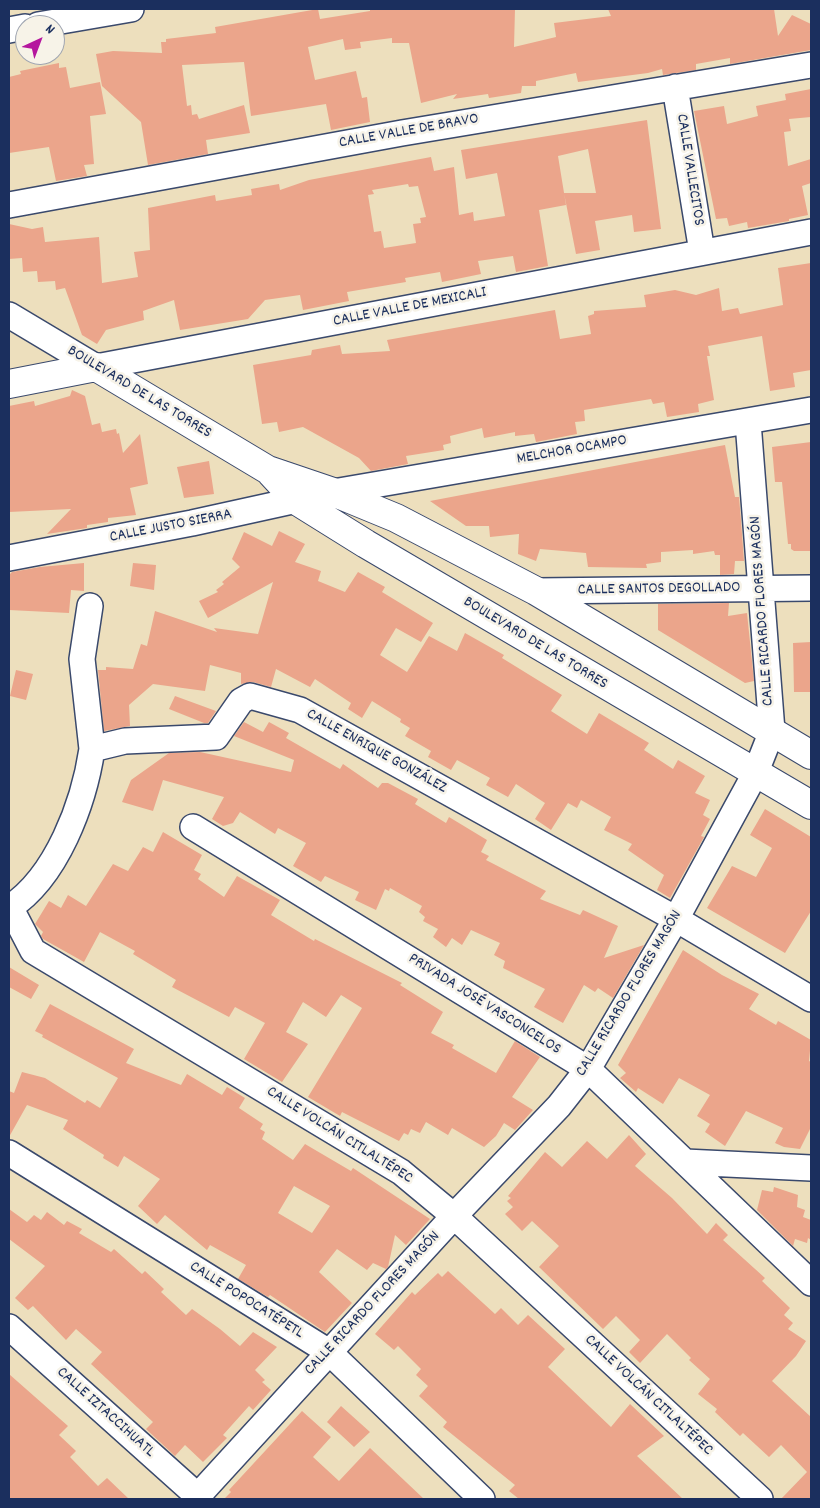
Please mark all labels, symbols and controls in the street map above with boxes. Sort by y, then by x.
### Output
north arrow [15,15,65,65]
text: N [40,20,59,39]
street label: CALLE VALLE DE BRAVO [338,110,480,154]
street label: CALLE VALLECITOS [671,113,707,227]
street label: CALLE VALLE DE MEXICALI [332,284,488,332]
street label: BOULEVARD DE LAS TORRES [63,342,215,444]
street label: MELCHOR OCAMPO [515,432,629,470]
street label: CALLE JUSTO SIERRA [108,506,234,548]
street label: CALLE RICARDO FLORES MAGÓN [747,515,779,707]
street label: CALLE SANTOS DEGOLLADO [577,579,741,601]
street label: BOULEVARD DE LAS TORRES [459,593,611,695]
street label: CALLE ENRIQUE GONZÁLEZ [302,705,450,799]
street label: CALLE RICARDO FLORES MAGÓN [573,907,687,1081]
street label: PRIVADA JOSÉ VASCONCELOS [404,950,564,1060]
street label: CALLE VOLCÁN CITLALTÉPEC [262,1083,416,1189]
street label: CALLE RICARDO FLORES MAGÓN [301,1228,445,1380]
street label: CALLE POPOCATÉPETL [185,1258,307,1344]
street label: CALLE VOLCÁN CITLALTÉPEC [580,1331,716,1461]
street label: CALLE IZTACCIHUATL [52,1364,158,1462]

